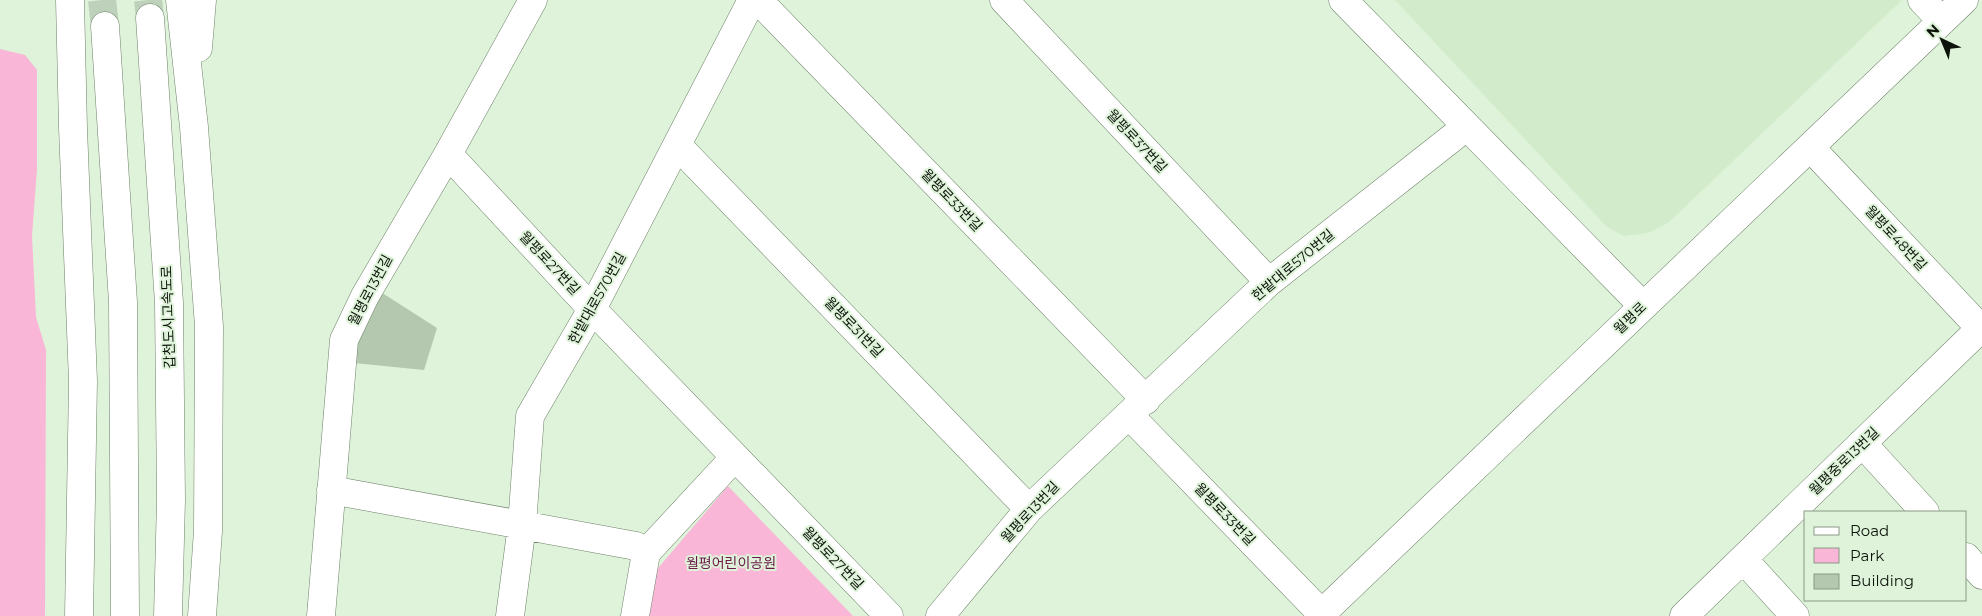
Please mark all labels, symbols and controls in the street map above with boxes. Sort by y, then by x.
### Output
north arrow [1917,15,1967,65]
text: N [1923,20,1943,41]
street label: 월평로37번길 [1103,105,1171,177]
street label: 월평로33번길 [918,165,986,235]
street label: 월평로48번길 [1861,202,1931,274]
street label: 한밭대로570번길 [1248,225,1338,305]
street label: 월평로27번길 [516,227,584,299]
street label: 한밭대로570번길 [564,249,630,347]
street label: 월평로13번길 [344,252,396,328]
street label: 갑천도시고속도로 [157,265,179,369]
street label: 월평로31번길 [821,293,887,361]
street label: 월평로 [1610,298,1650,338]
street label: 월평중로13번길 [1805,423,1883,499]
street label: 월평로13번길 [997,478,1063,546]
street label: 월평로33번길 [1191,479,1259,549]
legend [1804,511,1967,601]
text: Road [1850,521,1889,540]
street label: 월평로27번길 [799,523,867,593]
text: Park [1850,546,1884,565]
park label: 월평어린이공원 [686,554,776,572]
text: Building [1850,571,1914,590]

